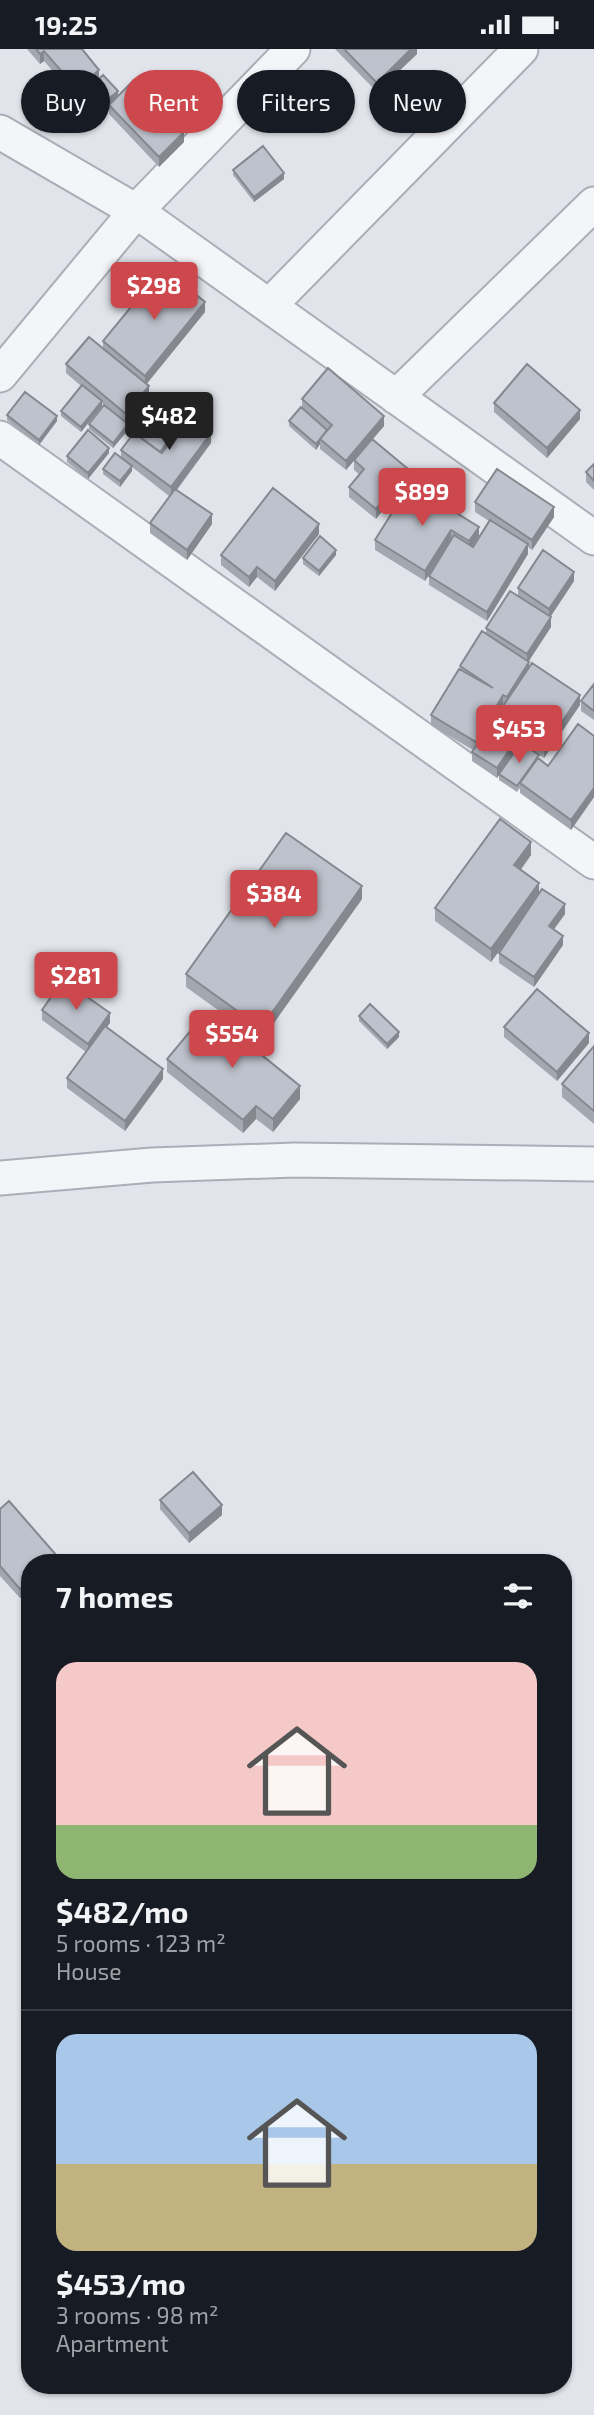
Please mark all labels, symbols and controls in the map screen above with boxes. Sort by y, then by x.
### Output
text: 19:25 [35,9,98,40]
chip: Buy [21,70,110,133]
chip: Rent [124,70,223,133]
chip: Filters [237,70,355,133]
chip: New [369,70,466,133]
pin: $298 [113,263,195,322]
text: $298 [127,271,181,299]
pin: $482 [128,393,210,452]
text: $482 [141,401,197,429]
pin: $899 [381,469,463,528]
text: $899 [395,477,449,505]
pin: $453 [478,705,560,765]
text: $453 [492,714,546,742]
pin: $384 [233,871,315,930]
text: $384 [246,879,302,907]
pin: $281 [35,953,117,1012]
text: $281 [51,961,101,989]
pin: $554 [191,1011,273,1070]
text: $554 [205,1019,259,1047]
icon: filters [499,1577,537,1615]
text: 7 homes [56,1578,173,1614]
icon: home [234,1708,360,1834]
text: $482/mo [56,1893,188,1929]
text: 5 rooms · 123 m² [56,1929,226,1957]
text: House [56,1957,122,1985]
icon: home [234,2080,360,2206]
text: $453/mo [56,2265,186,2301]
text: 3 rooms · 98 m² [56,2301,218,2329]
text: Apartment [56,2329,169,2357]

